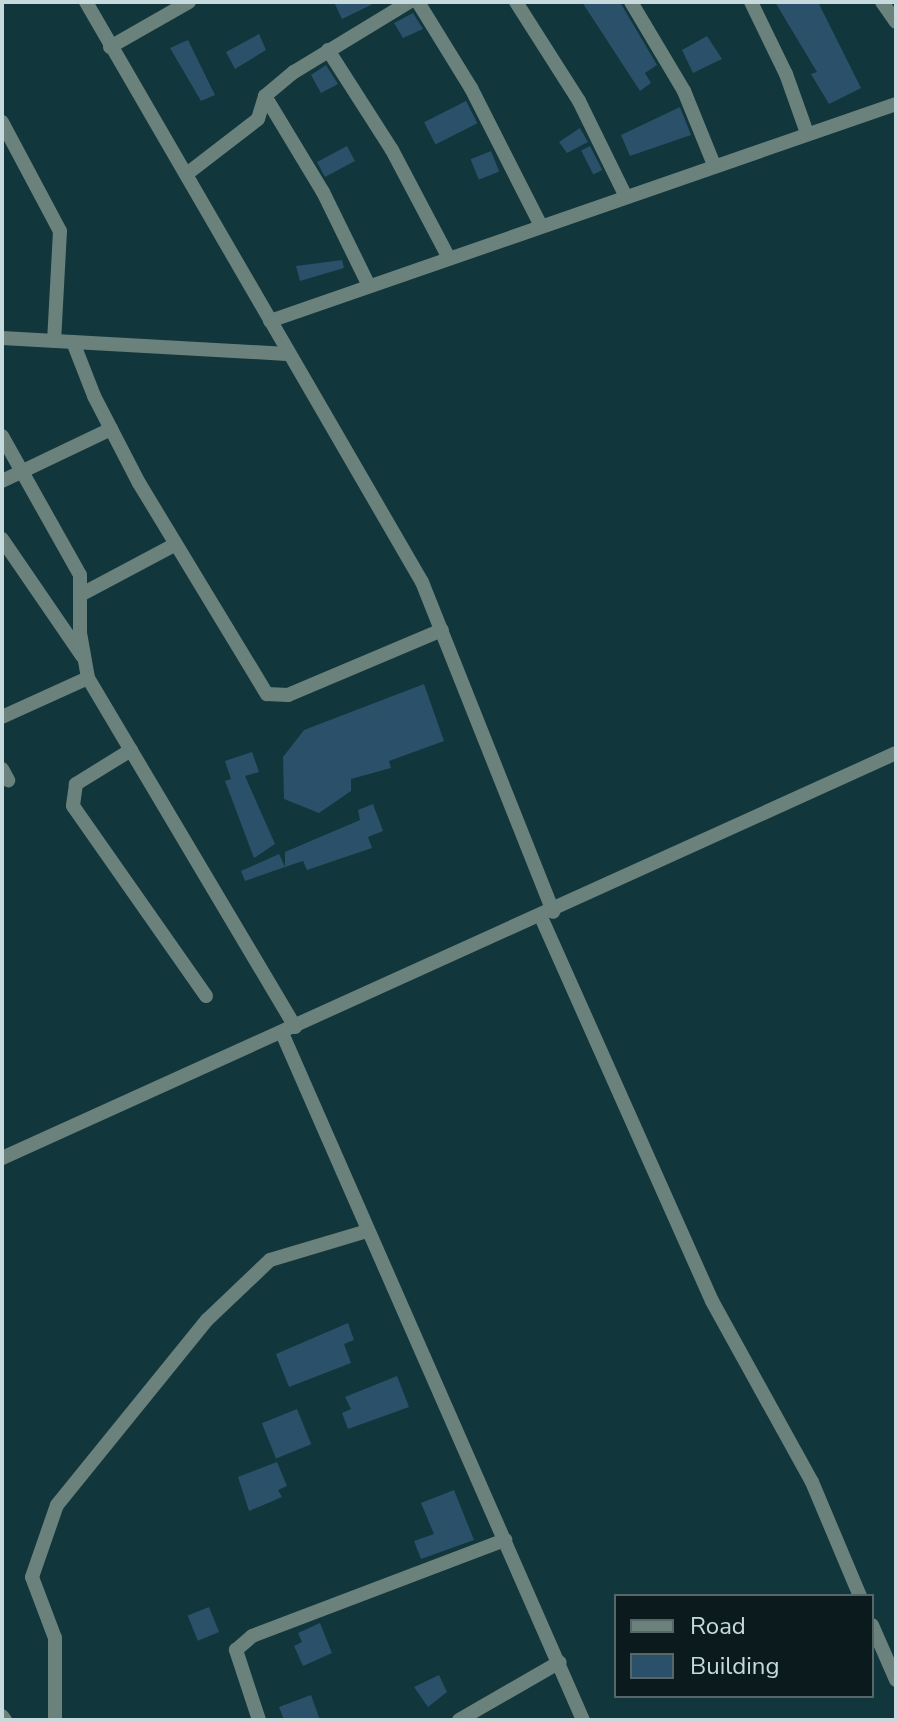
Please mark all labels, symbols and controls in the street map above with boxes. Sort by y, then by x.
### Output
legend [614,1594,874,1698]
text: Road [690,1610,746,1642]
text: Building [690,1650,780,1682]

